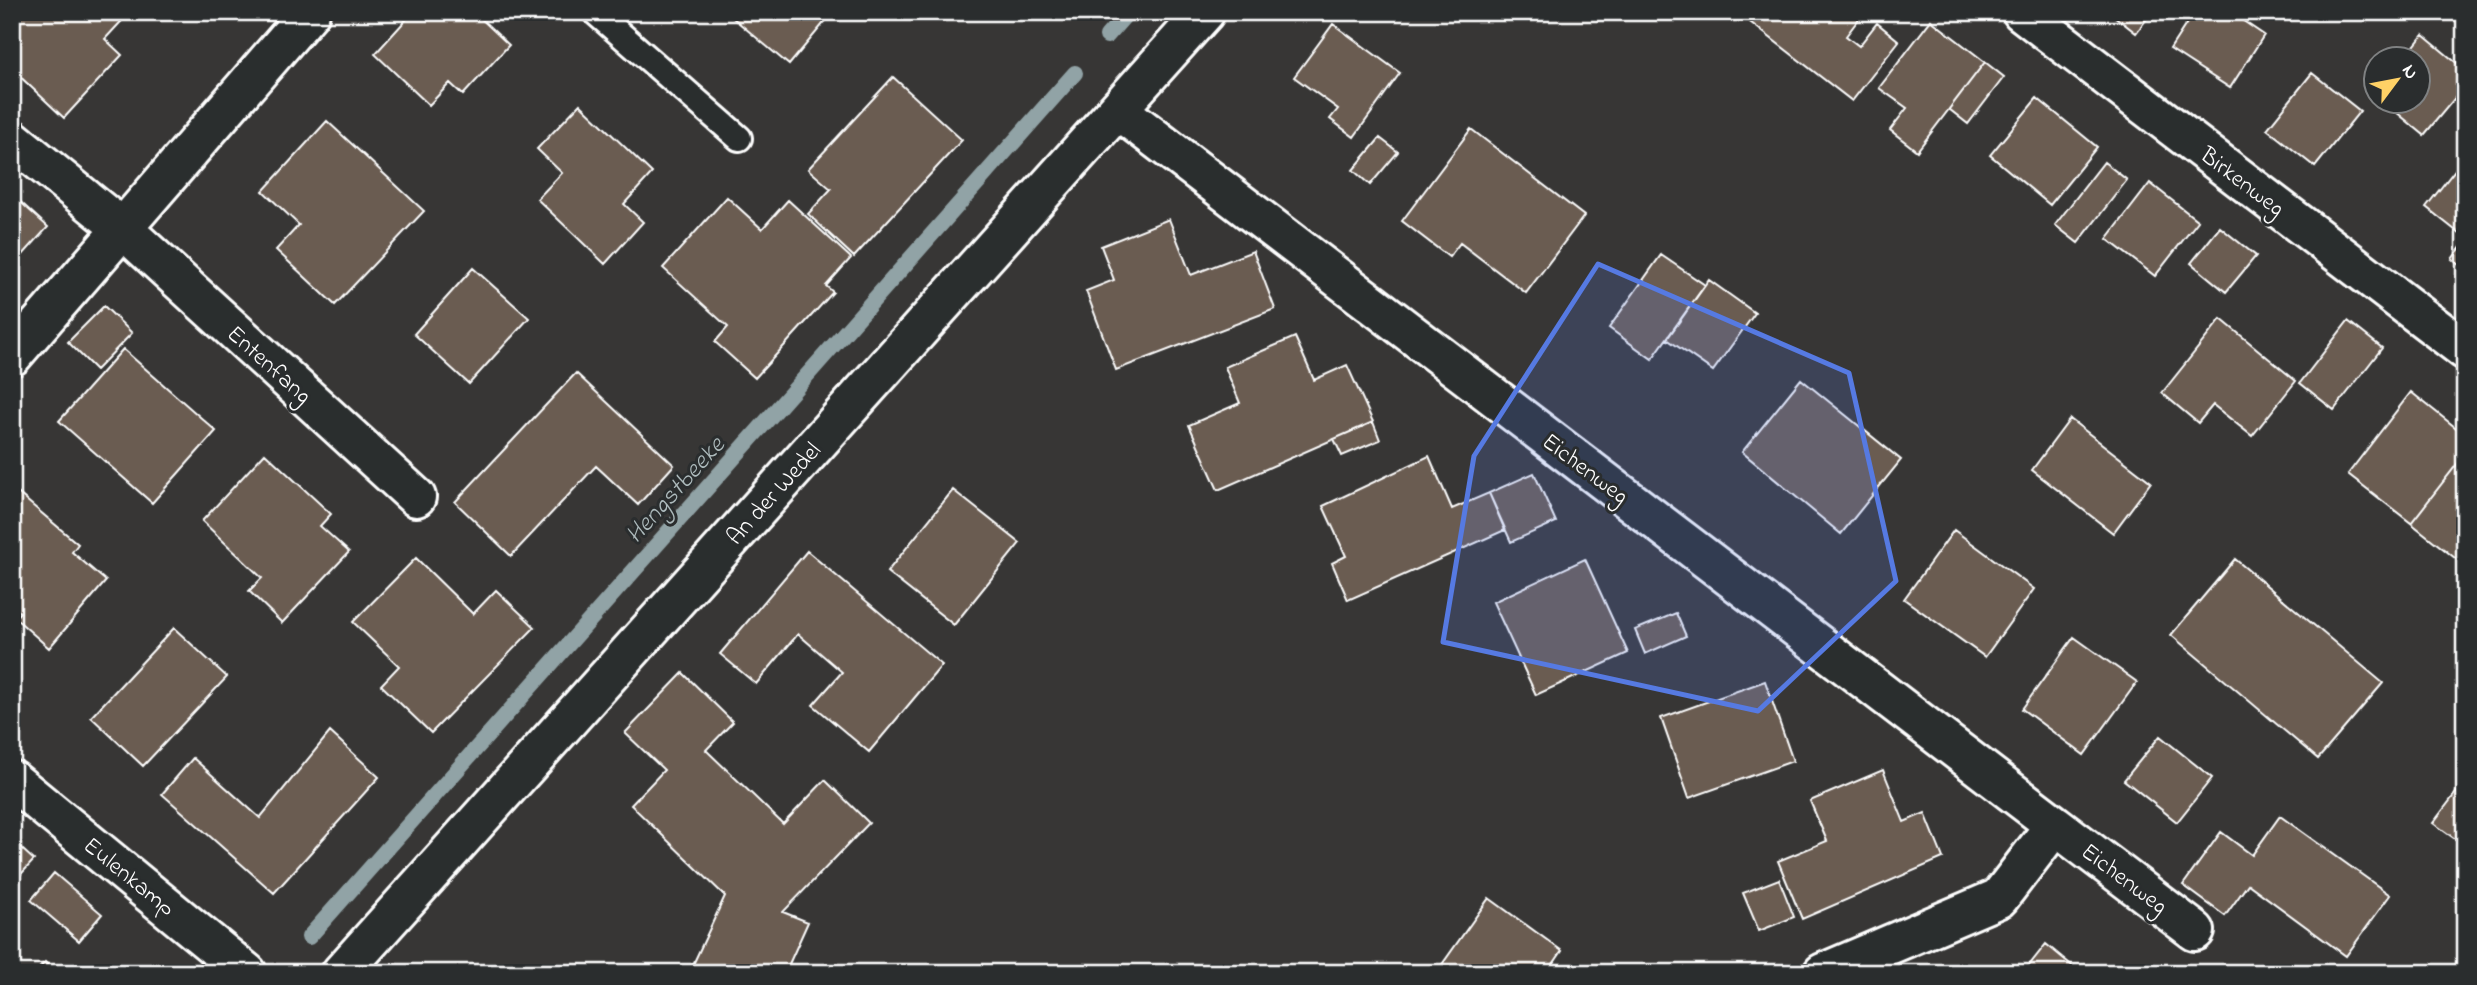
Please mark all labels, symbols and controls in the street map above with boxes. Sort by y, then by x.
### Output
north arrow [2362,46,2432,116]
text: N [2394,60,2424,85]
street label: Birkenweg [2191,139,2291,227]
street label: Entenfang [218,318,319,414]
street label: Eichenweg [1534,426,1635,514]
water label: Hengstbeeke [618,428,736,553]
street label: An der Wedel [719,435,831,554]
street label: Eulenkamp [75,830,182,926]
street label: Eichenweg [2073,836,2174,924]

